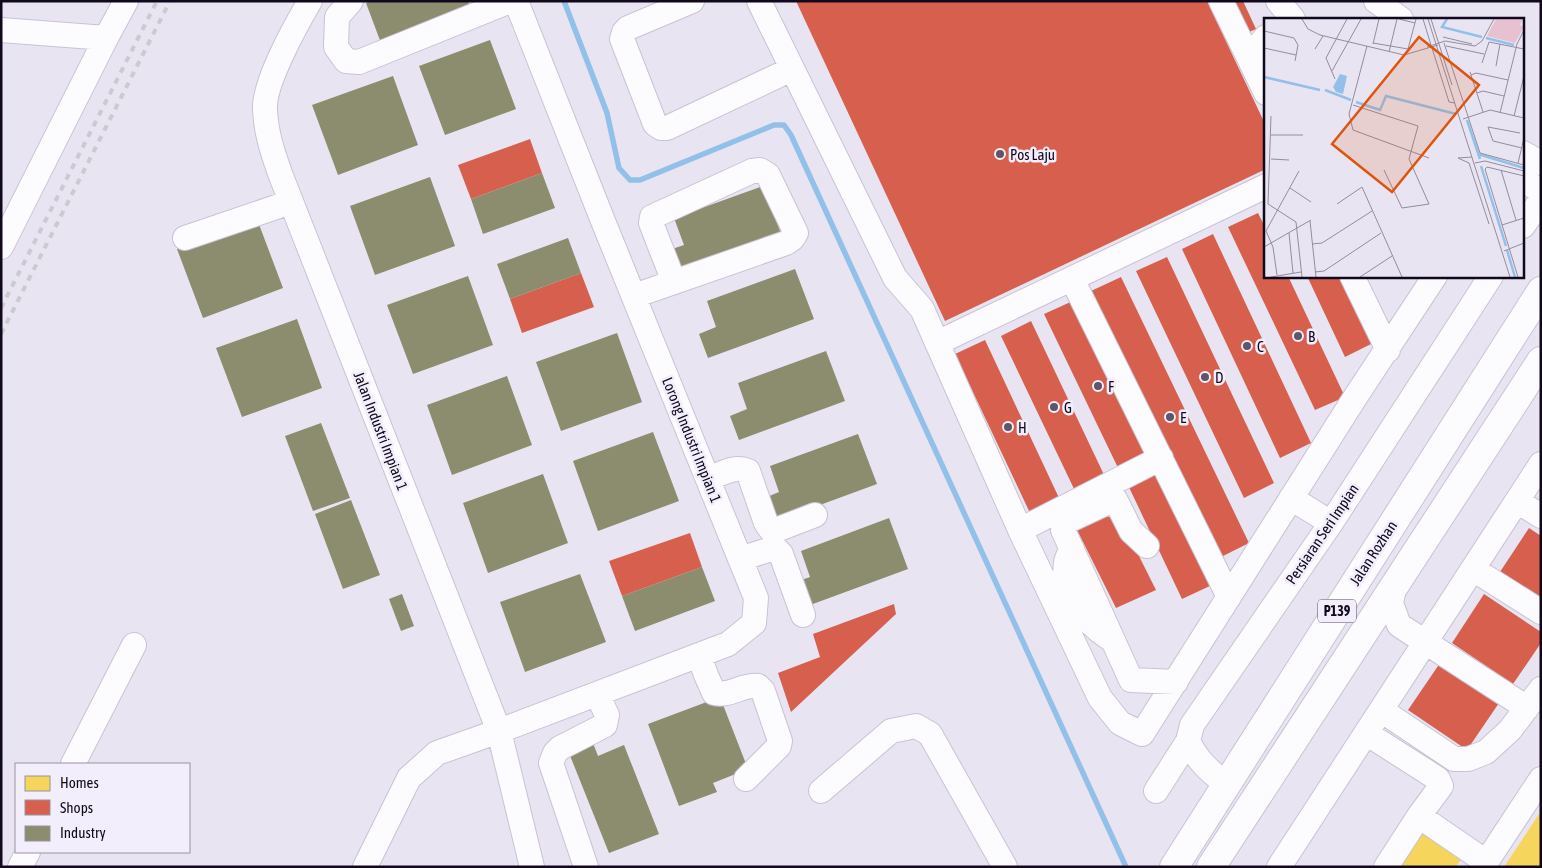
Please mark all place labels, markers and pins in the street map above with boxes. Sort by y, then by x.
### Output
place label: Pos Laju [1010,146,1055,163]
marker: Pos Laju [994,148,1006,160]
place label: B [1308,328,1315,345]
marker: B [1292,330,1304,342]
place label: C [1257,338,1264,355]
marker: C [1241,340,1253,352]
place label: D [1215,369,1223,386]
marker: D [1199,371,1211,383]
place label: F [1108,378,1114,395]
marker: F [1092,380,1104,392]
place label: G [1064,399,1072,416]
marker: G [1048,401,1060,413]
place label: E [1180,409,1187,426]
marker: E [1164,411,1176,423]
place label: H [1018,419,1027,436]
marker: H [1002,421,1014,433]

